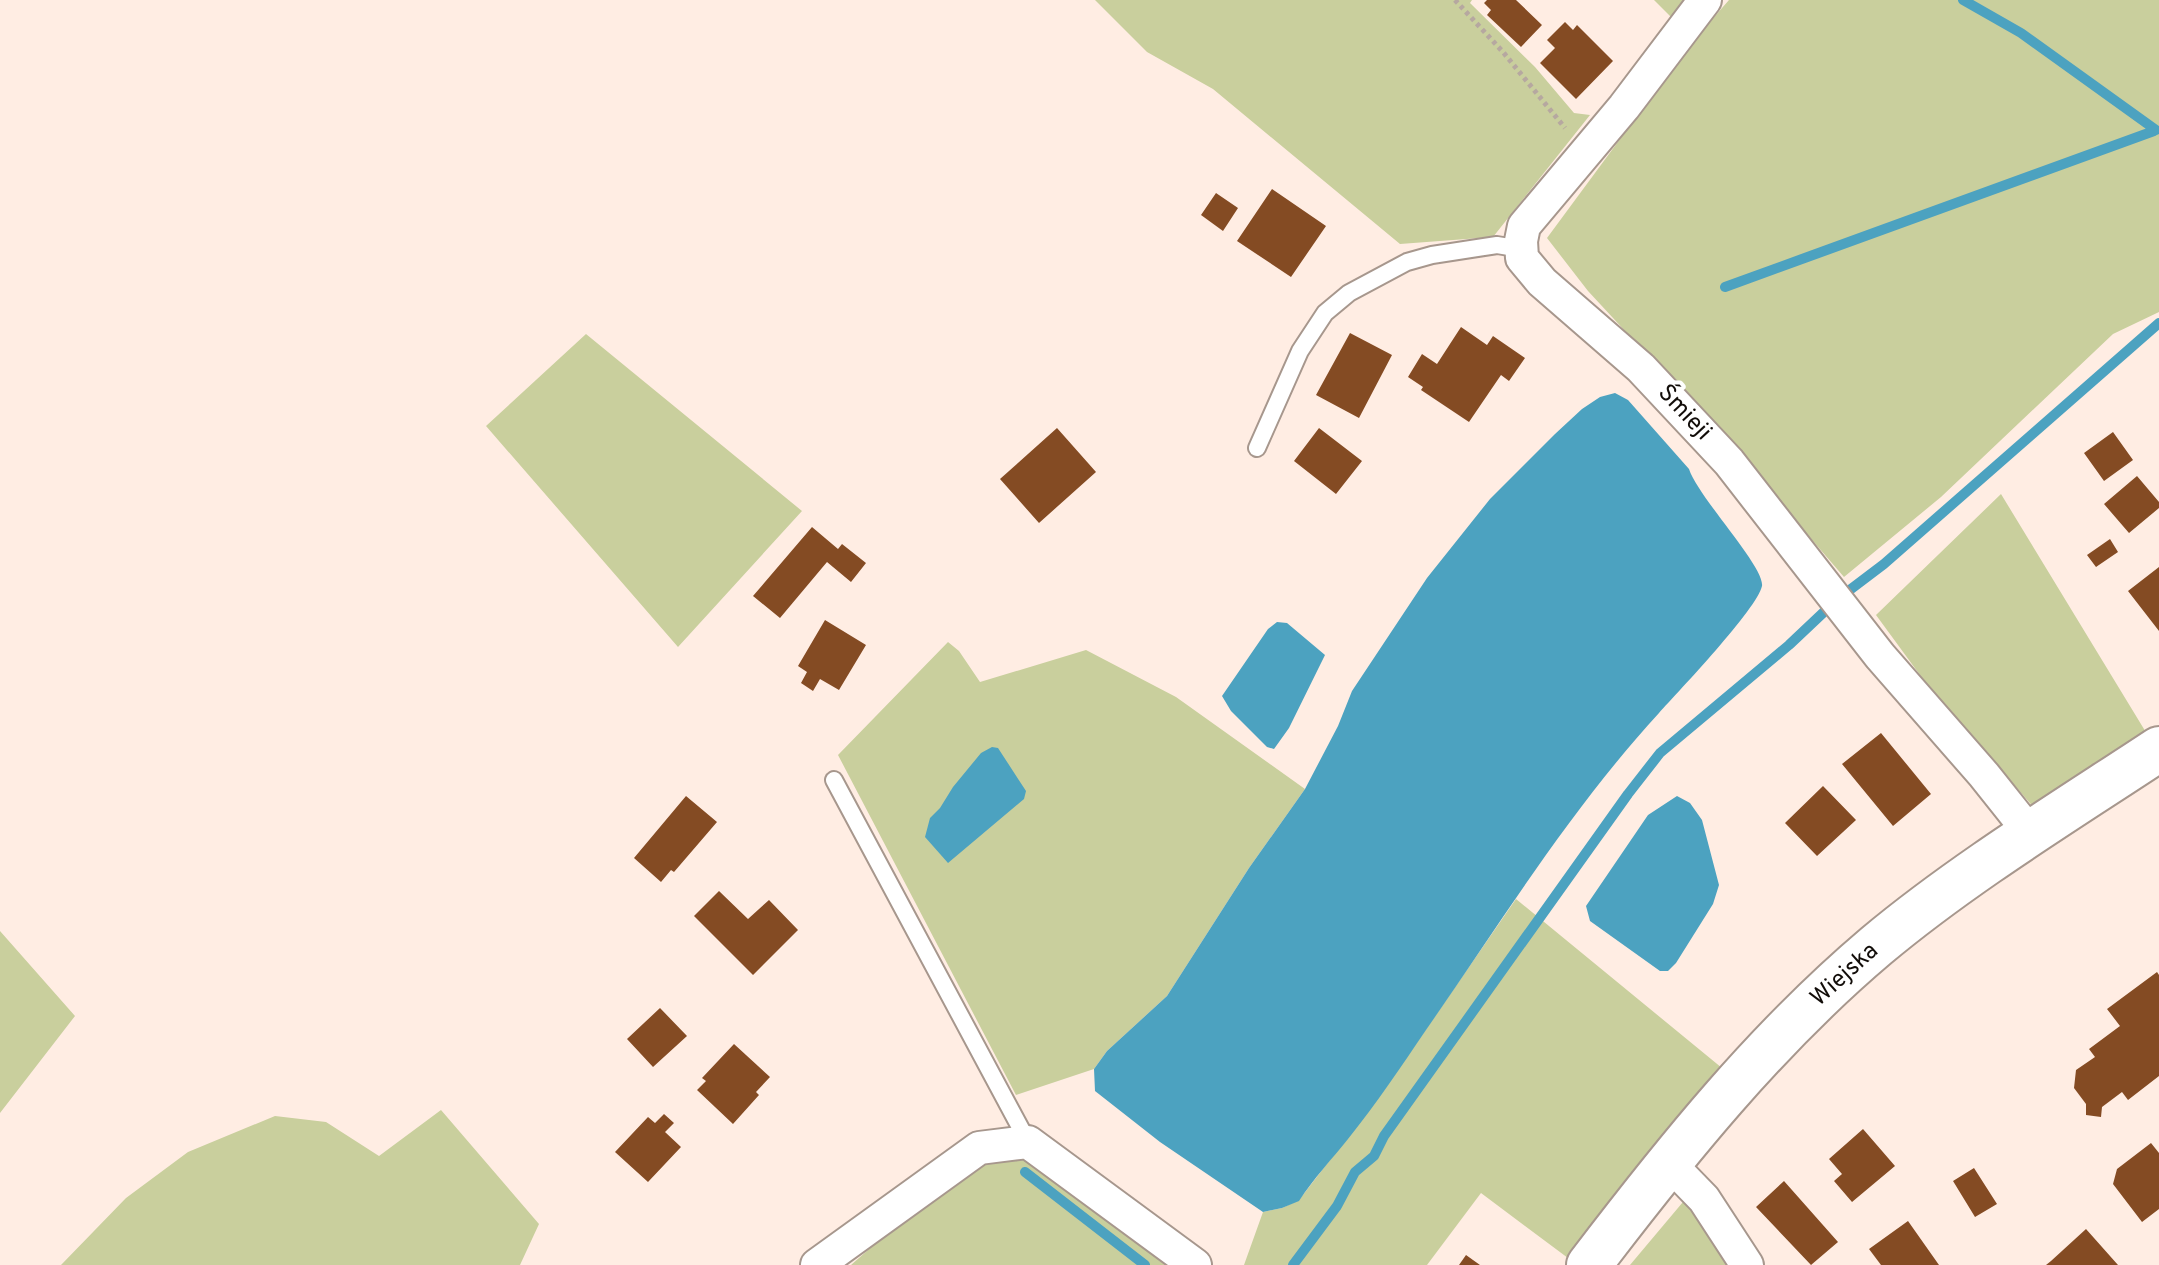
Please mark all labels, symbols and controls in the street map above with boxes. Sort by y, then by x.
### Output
street label: Śmieji [1651,377,1719,447]
street label: Wiejska [1805,937,1885,1013]

